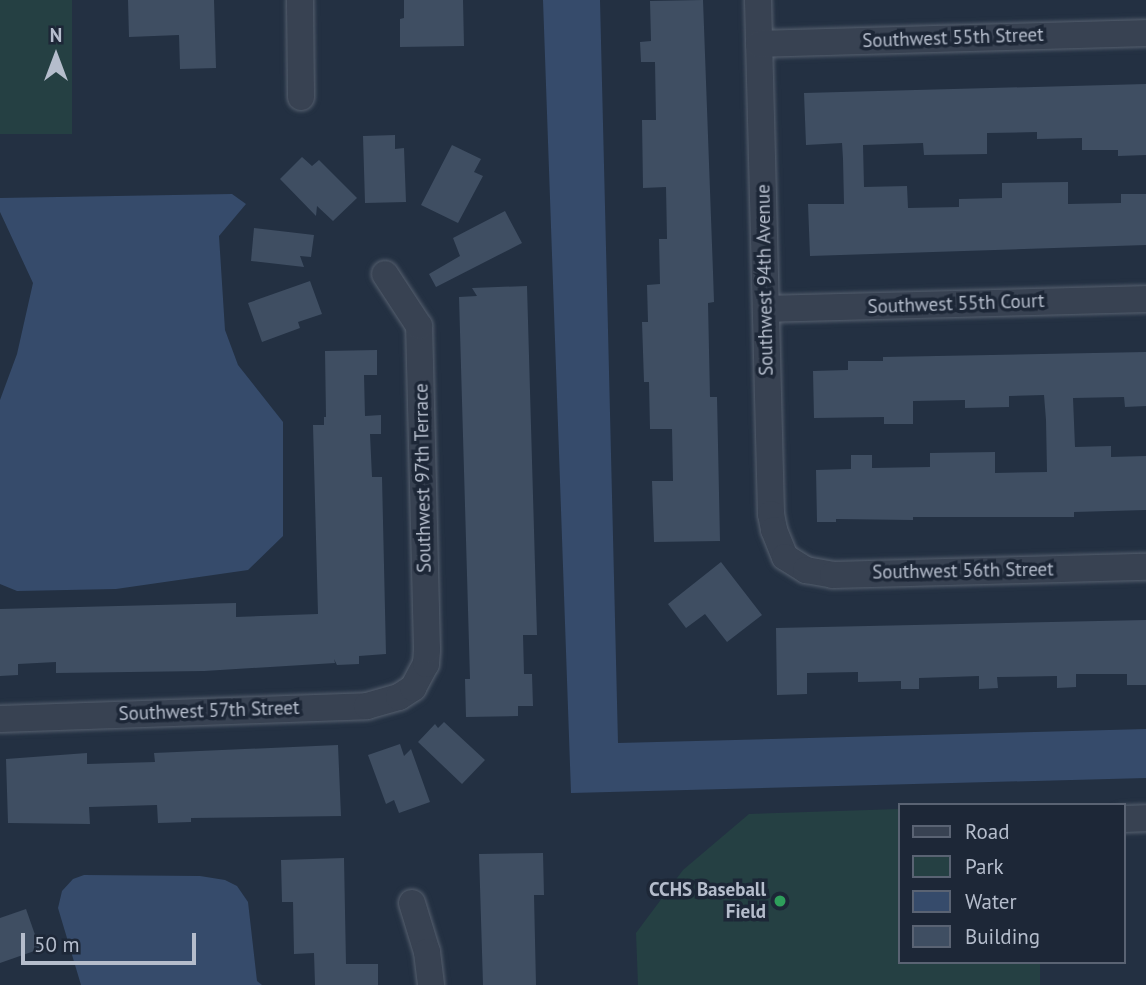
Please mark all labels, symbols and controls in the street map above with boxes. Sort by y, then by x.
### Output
north arrow [21,21,91,91]
text: N [50,23,62,47]
street label: Southwest 55th Street [862,23,1044,53]
street label: Southwest 94th Avenue [752,184,778,376]
street label: Southwest 55th Court [867,290,1045,318]
street label: Southwest 97th Terrace [410,383,436,573]
street label: Southwest 56th Street [872,558,1054,584]
street label: Southwest 57th Street [118,696,300,726]
legend [898,803,1125,964]
text: Road [965,818,1009,845]
text: Park [965,853,1004,880]
place label: CCHS Baseball Field [649,879,766,923]
text: Water [965,888,1017,915]
marker: CCHS Baseball Field [772,893,788,909]
scale bar [24,918,200,962]
text: Building [965,923,1040,950]
text: 50 m [34,931,80,958]

